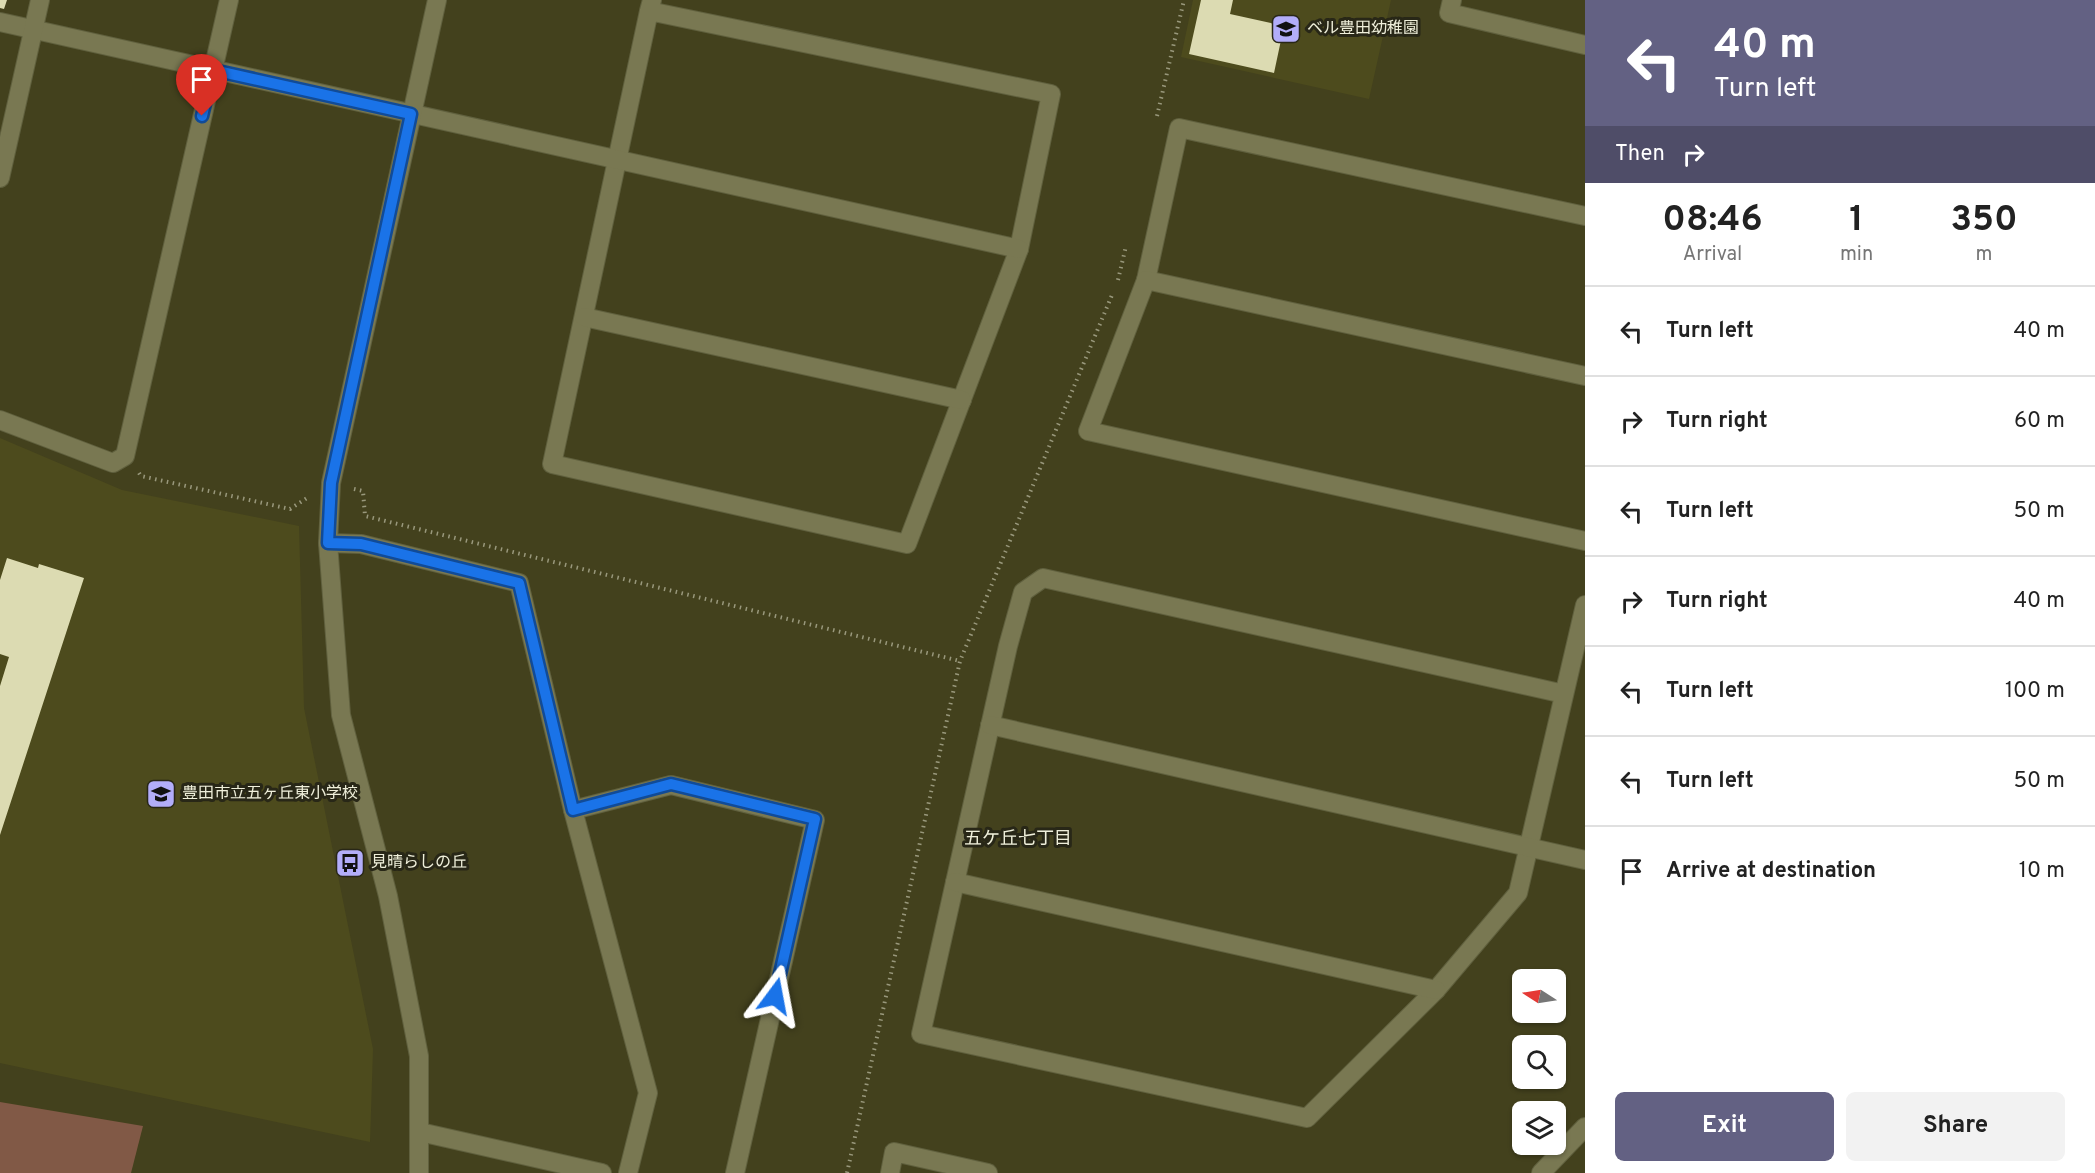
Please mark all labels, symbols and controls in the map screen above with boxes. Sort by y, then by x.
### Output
school or university icon: ベル豊田幼稚園 [1270,13,1302,45]
place label: ベル豊田幼稚園 [1307,19,1419,39]
text: 40 m [1714,20,1816,73]
icon: left [1615,24,1693,102]
pin [176,54,227,116]
icon: arrive [185,63,218,96]
text: Turn left [1714,72,1816,106]
icon: right [1677,138,1710,171]
text: Then [1615,141,1665,168]
text: 08:46 [1662,198,1763,244]
text: 1 [1849,198,1864,244]
text: 350 [1951,198,2018,244]
text: Arrival [1683,242,1742,268]
text: min [1840,242,1873,268]
text: m [1976,242,1993,268]
icon: left [1615,315,1648,348]
text: Turn left [1666,318,1754,345]
text: 40 m [2013,318,2065,345]
icon: right [1615,405,1648,438]
text: Turn right [1666,408,1768,435]
text: 60 m [2014,408,2065,435]
icon: left [1615,495,1648,528]
text: Turn left [1666,498,1754,525]
text: 50 m [2013,498,2065,525]
icon: right [1615,585,1648,618]
text: Turn right [1666,588,1768,615]
text: 40 m [2013,588,2065,615]
icon: left [1615,675,1648,708]
text: Turn left [1666,678,1754,705]
text: 100 m [2005,678,2065,705]
icon: left [1615,765,1648,798]
text: Turn left [1666,768,1754,795]
text: 50 m [2013,768,2065,795]
school or university icon: 豊田市立五ヶ丘東小学校 [145,778,177,810]
place label: 豊田市立五ヶ丘東小学校 [182,784,358,804]
district label: 五ケ丘七丁目 [964,828,1072,851]
bus stop icon: 見晴らしの丘 [334,847,366,879]
place label: 見晴らしの丘 [371,853,467,873]
icon: arrive [1615,855,1648,888]
text: Arrive at destination [1666,858,1876,885]
text: 10 m [2019,858,2065,885]
position arrow [743,964,807,1028]
north arrow [1512,969,1566,1023]
map controls [1512,969,1566,1155]
button: search [1512,1035,1566,1089]
button: Exit [1615,1092,1834,1161]
button: Share [1846,1092,2065,1161]
button: layers [1512,1101,1566,1155]

